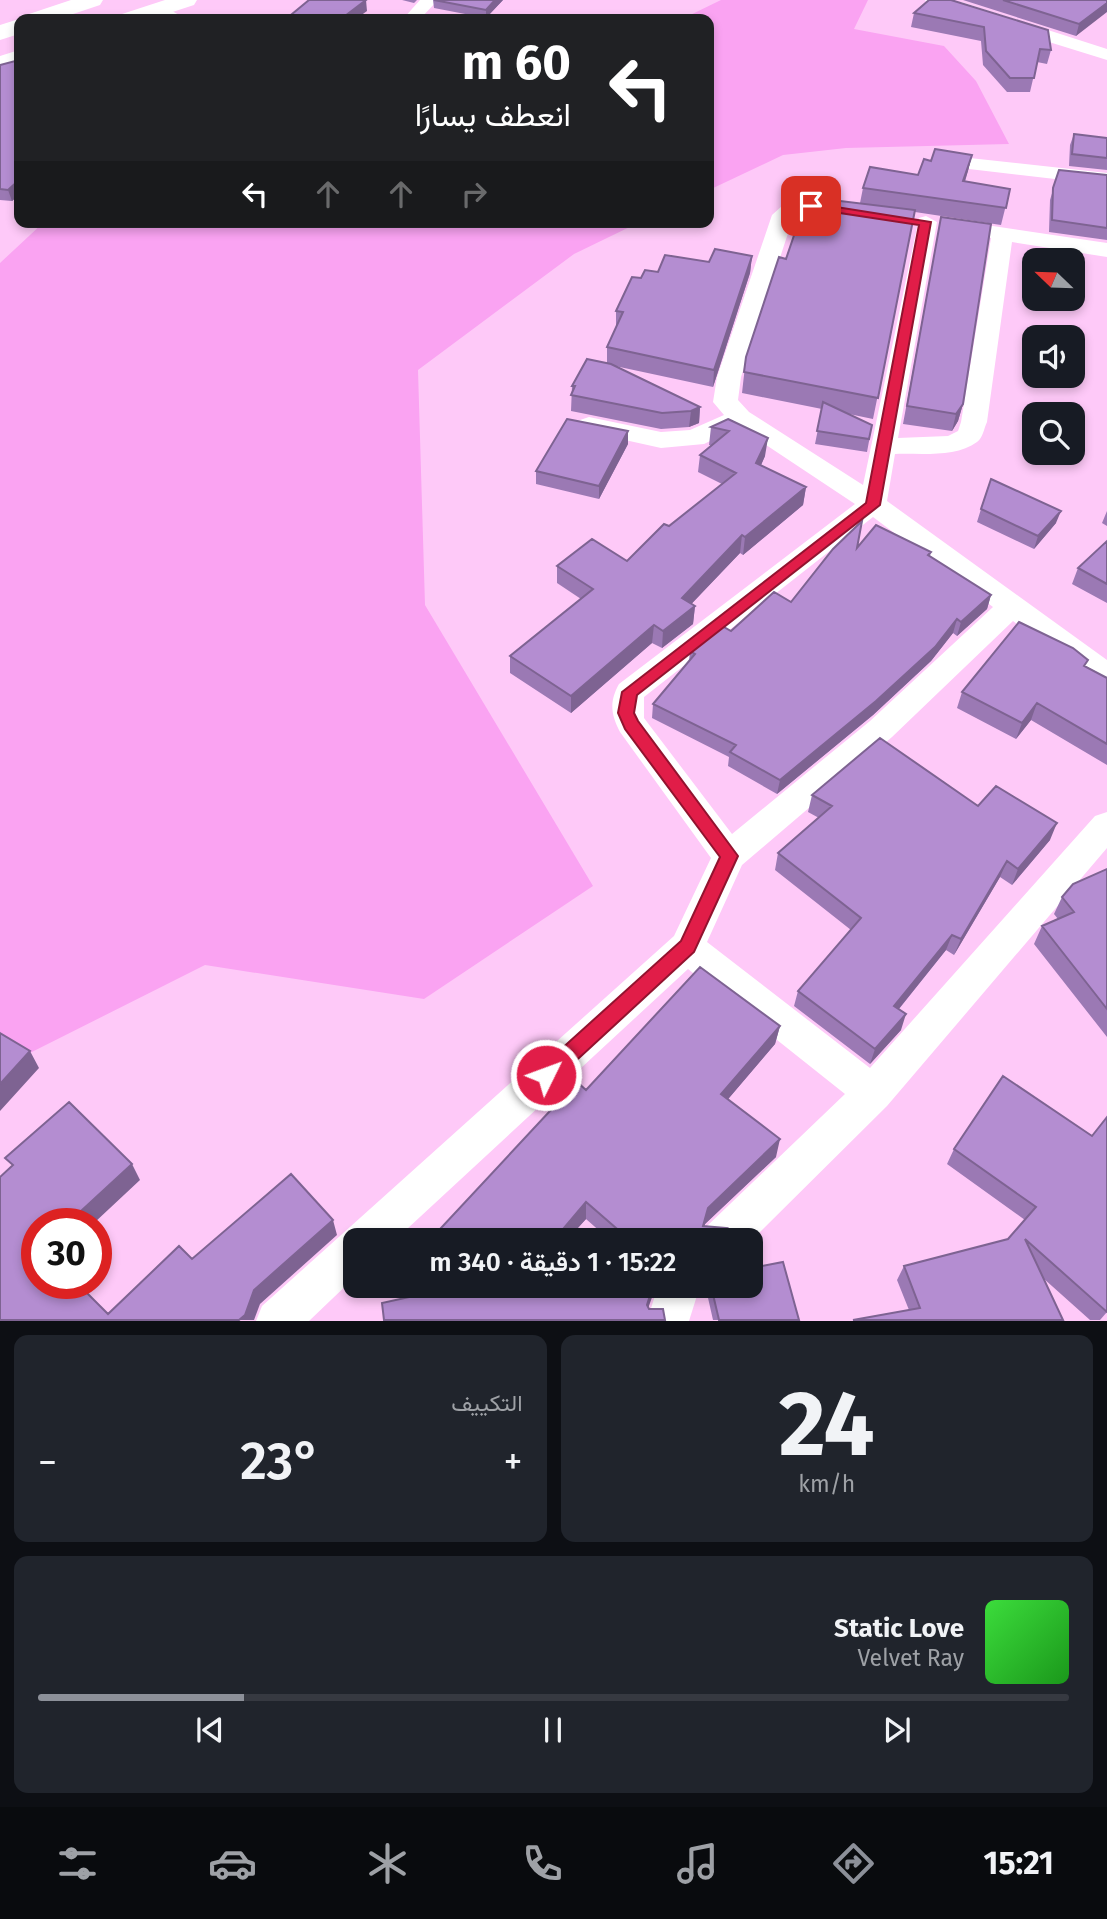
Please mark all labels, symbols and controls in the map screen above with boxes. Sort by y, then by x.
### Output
text: 60 m [462,33,571,92]
icon: left [595,42,686,133]
text: انعطف يسارًا [415,96,571,134]
icon: left [236,175,274,213]
icon: ahead [309,175,347,213]
icon: ahead [382,175,420,213]
icon: right [455,175,493,213]
pin [781,176,841,236]
icon: arrive [792,187,830,225]
north arrow [1022,248,1085,312]
map controls [1022,248,1085,465]
button: sound [1022,325,1085,388]
button: search [1022,402,1085,465]
position arrow [509,1038,583,1112]
speed limit sign: 30 [21,1208,112,1299]
text: 15:22 · 1 دقيقة · 340 m [430,1247,676,1278]
text: 24 [779,1370,875,1479]
text: التكييف [451,1389,523,1417]
text: 23° [240,1430,320,1493]
text: − [38,1439,57,1485]
text: + [504,1439,522,1485]
text: km/h [798,1470,855,1498]
text: Static Love [834,1613,964,1644]
text: Velvet Ray [857,1644,964,1672]
icon: previous [191,1711,229,1749]
icon: pause [534,1711,572,1749]
icon: next [878,1711,916,1749]
icon: filters [53,1839,102,1888]
icon: car [208,1839,257,1888]
icon: climate [363,1839,412,1888]
icon: phone [518,1839,567,1888]
icon: music [673,1839,722,1888]
icon: directions [829,1839,878,1888]
text: 15:21 [984,1844,1054,1882]

